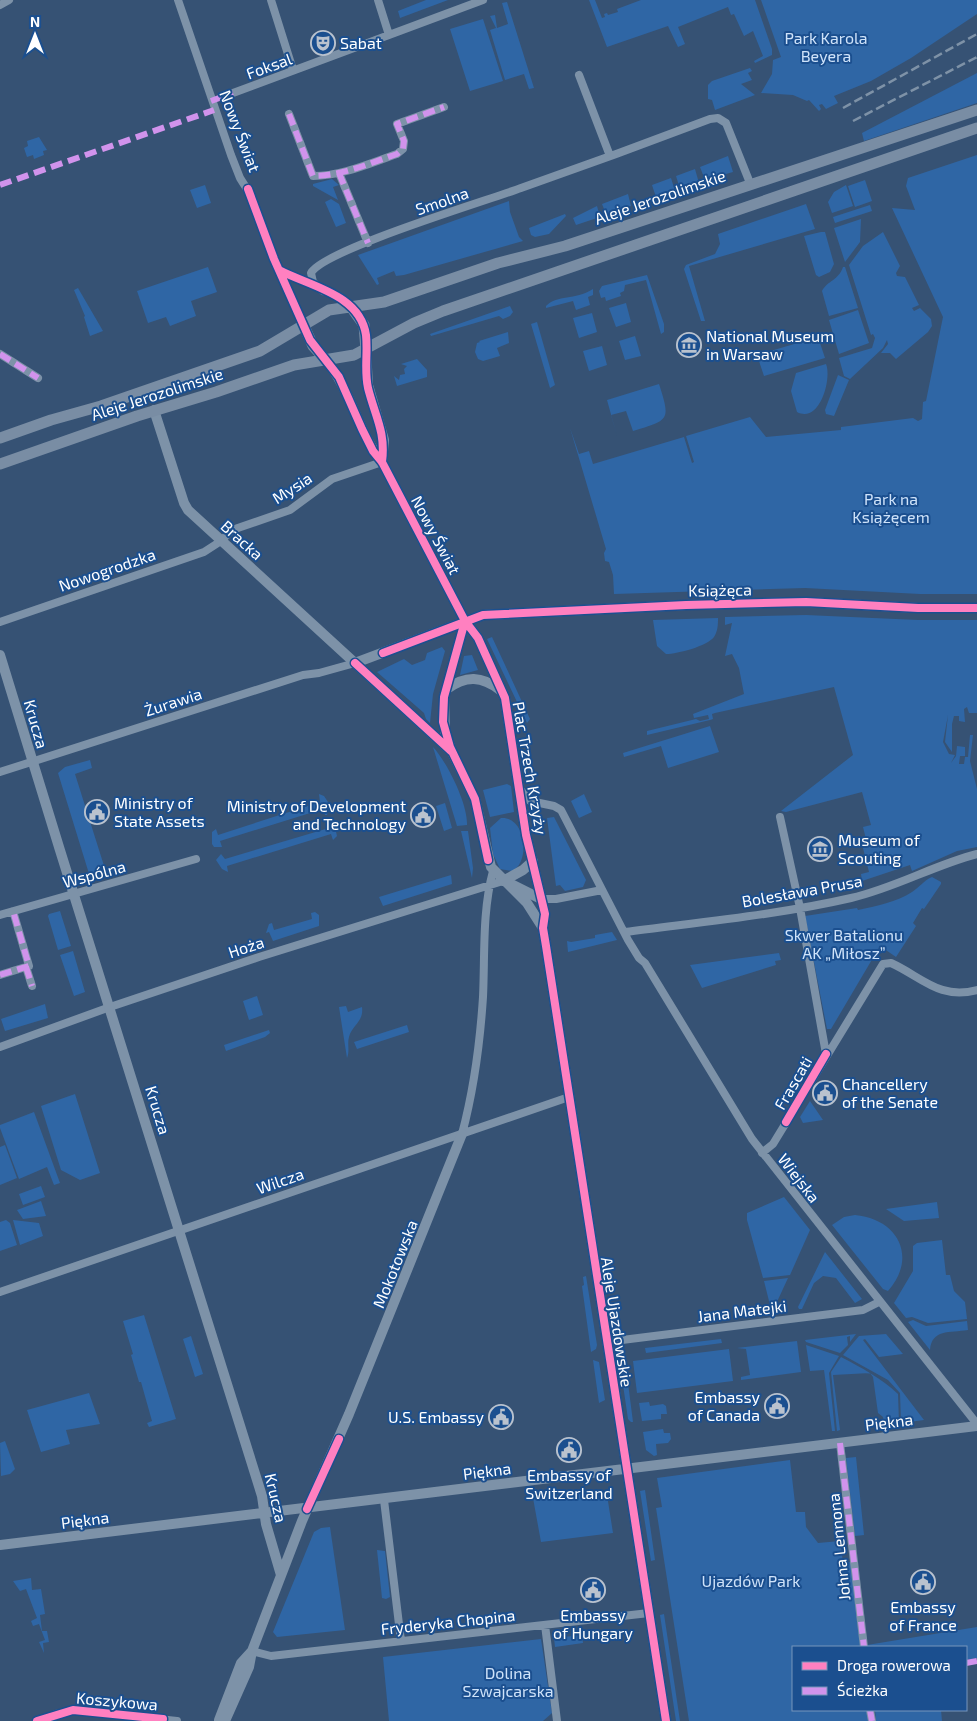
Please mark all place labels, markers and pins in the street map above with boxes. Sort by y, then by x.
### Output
theatre icon: Sabat [310,30,336,56]
place label: Sabat [340,33,382,52]
place label: National Museum in Warsaw [706,326,834,363]
museum icon: National Museum in Warsaw [676,332,702,358]
place label: Ministry of State Assets [114,793,205,830]
place label: Ministry of Development and Technology [227,796,407,833]
public building icon: Ministry of State Assets [84,799,110,825]
public building icon: Ministry of Development and Technology [410,802,436,828]
place label: Museum of Scouting [838,830,921,867]
museum icon: Museum of Scouting [807,836,833,862]
place label: Chancellery of the Senate [842,1074,938,1111]
public building icon: Chancellery of the Senate [812,1080,838,1106]
place label: Embassy of Canada [688,1387,761,1424]
public building icon: Embassy of Canada [764,1393,790,1419]
public building icon: U.S. Embassy [488,1404,514,1430]
place label: U.S. Embassy [388,1407,485,1426]
public building icon: Embassy of Switzerland [556,1437,582,1463]
place label: Embassy of Switzerland [525,1465,613,1502]
public building icon: Embassy of France [910,1569,936,1595]
public building icon: Embassy of Hungary [580,1577,606,1603]
place label: Embassy of France [889,1597,957,1634]
place label: Embassy of Hungary [553,1605,634,1642]

